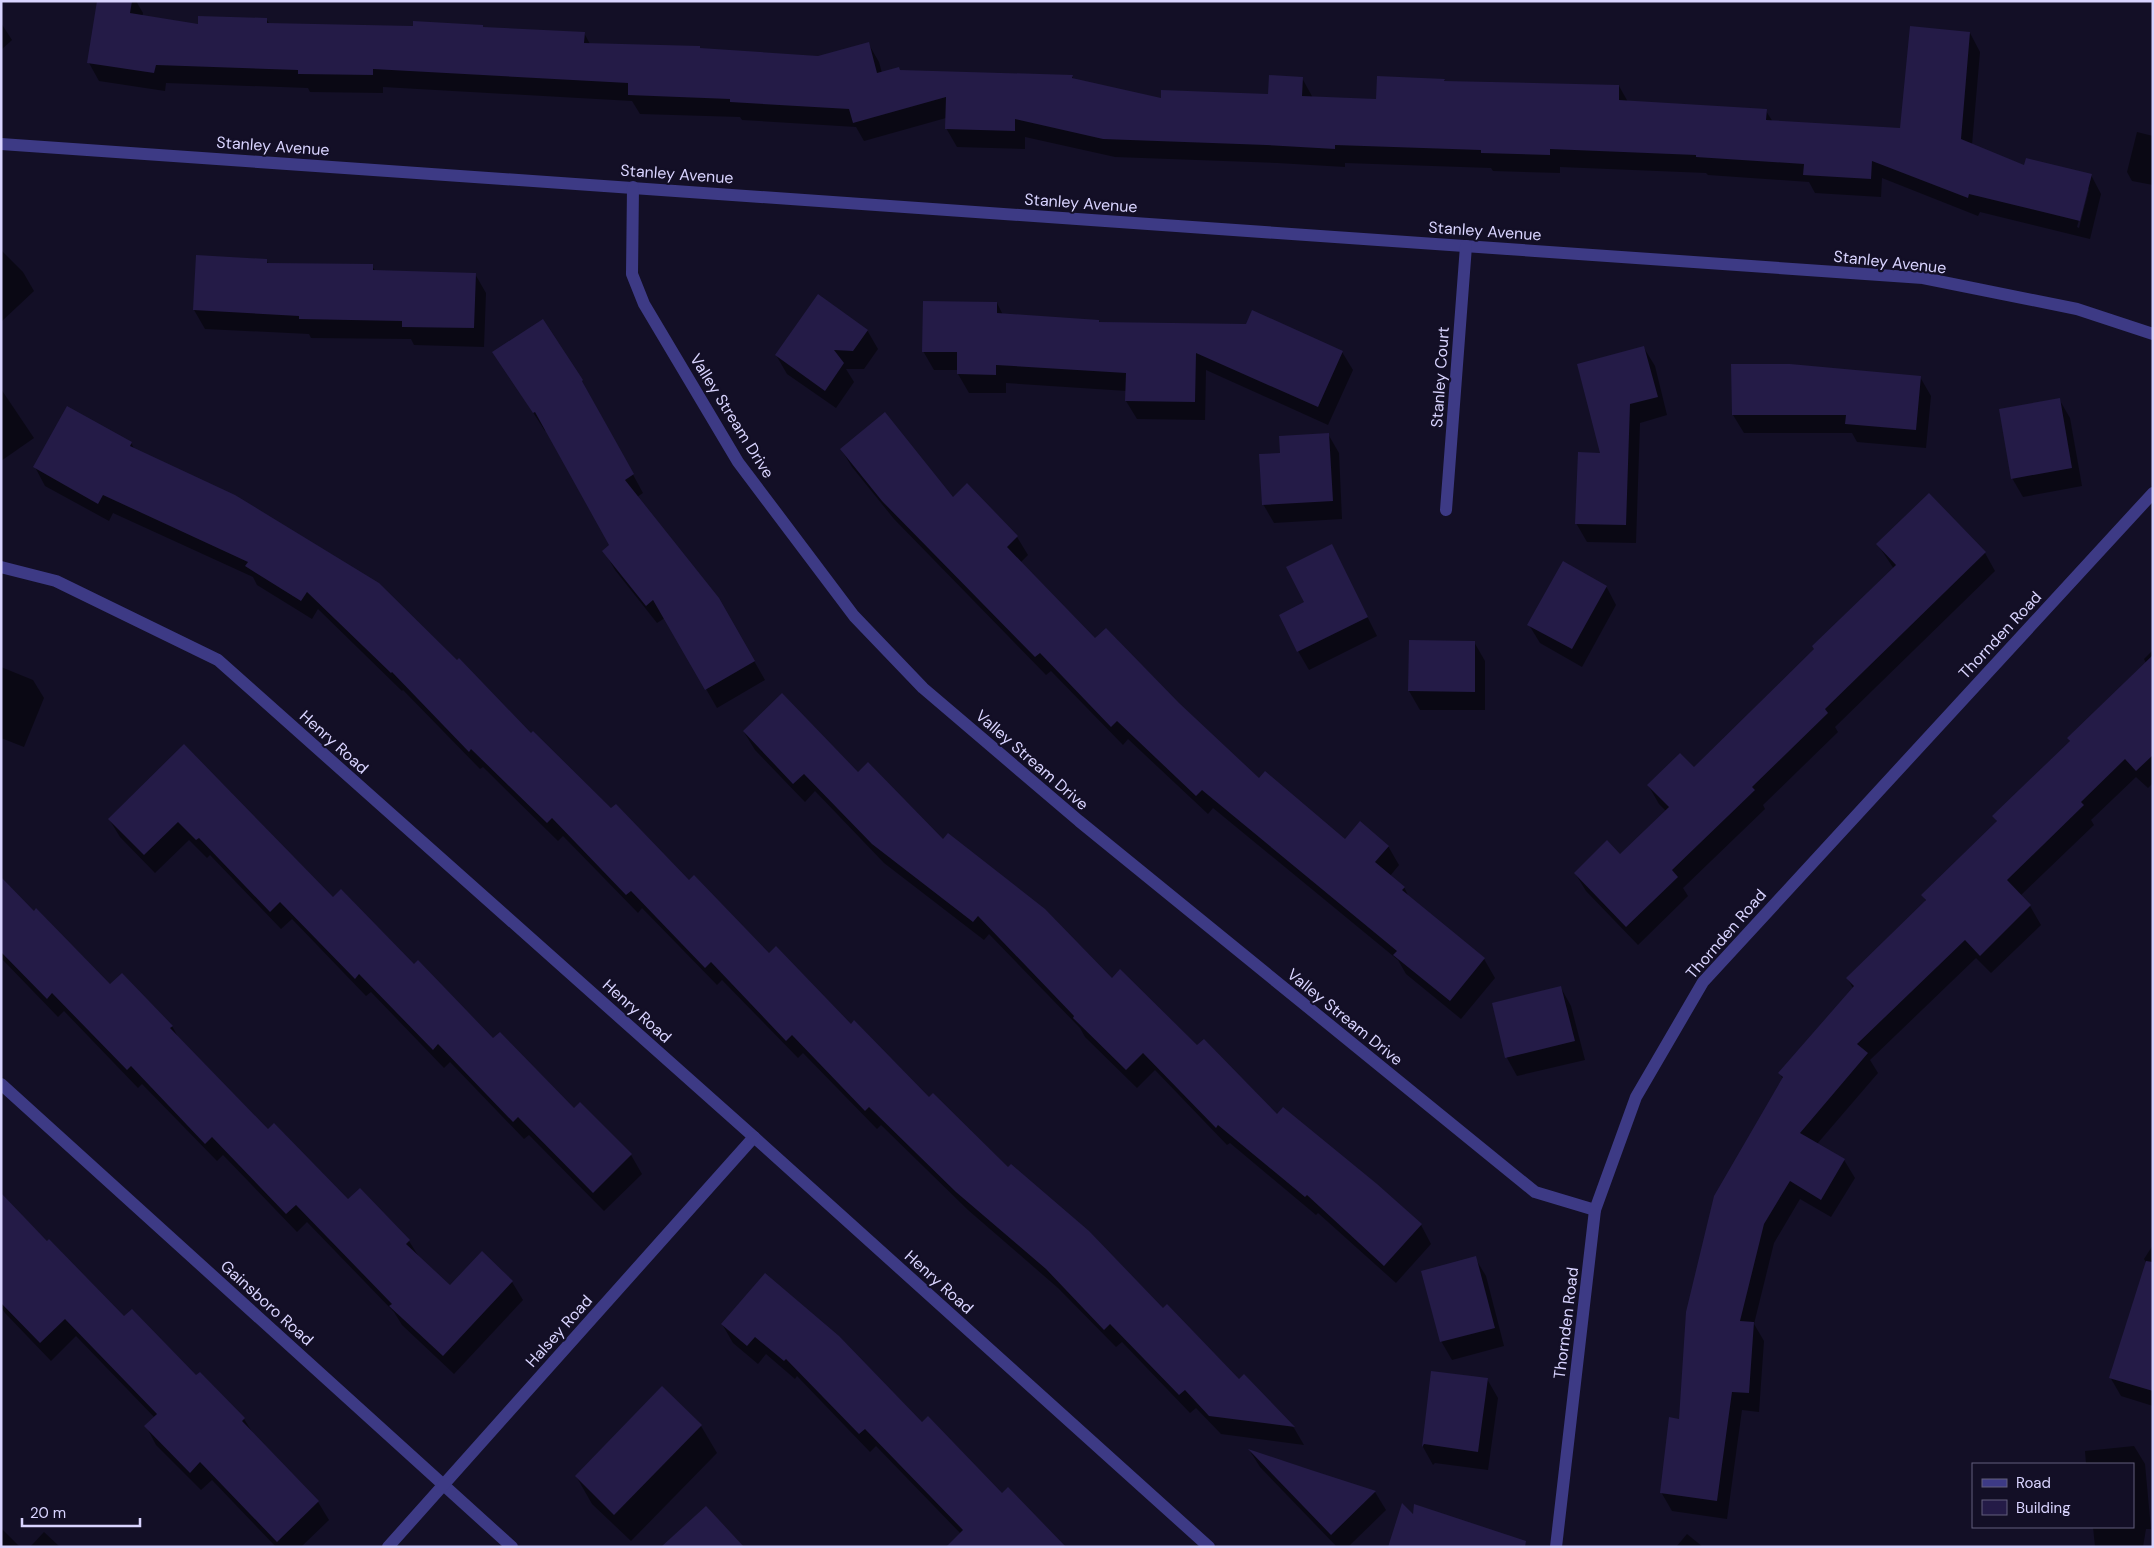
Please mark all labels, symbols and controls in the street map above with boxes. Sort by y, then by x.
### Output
street label: Stanley Avenue [216,132,330,160]
street label: Stanley Avenue [620,160,734,188]
street label: Stanley Avenue [1024,189,1138,217]
street label: Stanley Avenue [1428,217,1542,245]
street label: Stanley Avenue [1833,246,1947,278]
street label: Stanley Court [1426,326,1454,428]
street label: Valley Stream Drive [685,350,779,482]
street label: Thornden Road [1954,587,2046,683]
street label: Valley Stream Drive [971,705,1093,815]
street label: Henry Road [295,706,373,778]
street label: Thornden Road [1681,885,1771,983]
street label: Valley Stream Drive [1283,964,1407,1070]
street label: Henry Road [598,975,676,1047]
street label: Henry Road [900,1246,978,1318]
street label: Gainsboro Road [216,1256,318,1350]
street label: Thornden Road [1549,1266,1583,1380]
street label: Halsey Road [521,1290,597,1372]
legend [1972,1463,2134,1528]
text: Road [2016,1473,2051,1493]
scale bar [22,1496,140,1528]
text: Building [2016,1498,2071,1518]
text: 20 m [30,1503,66,1523]

